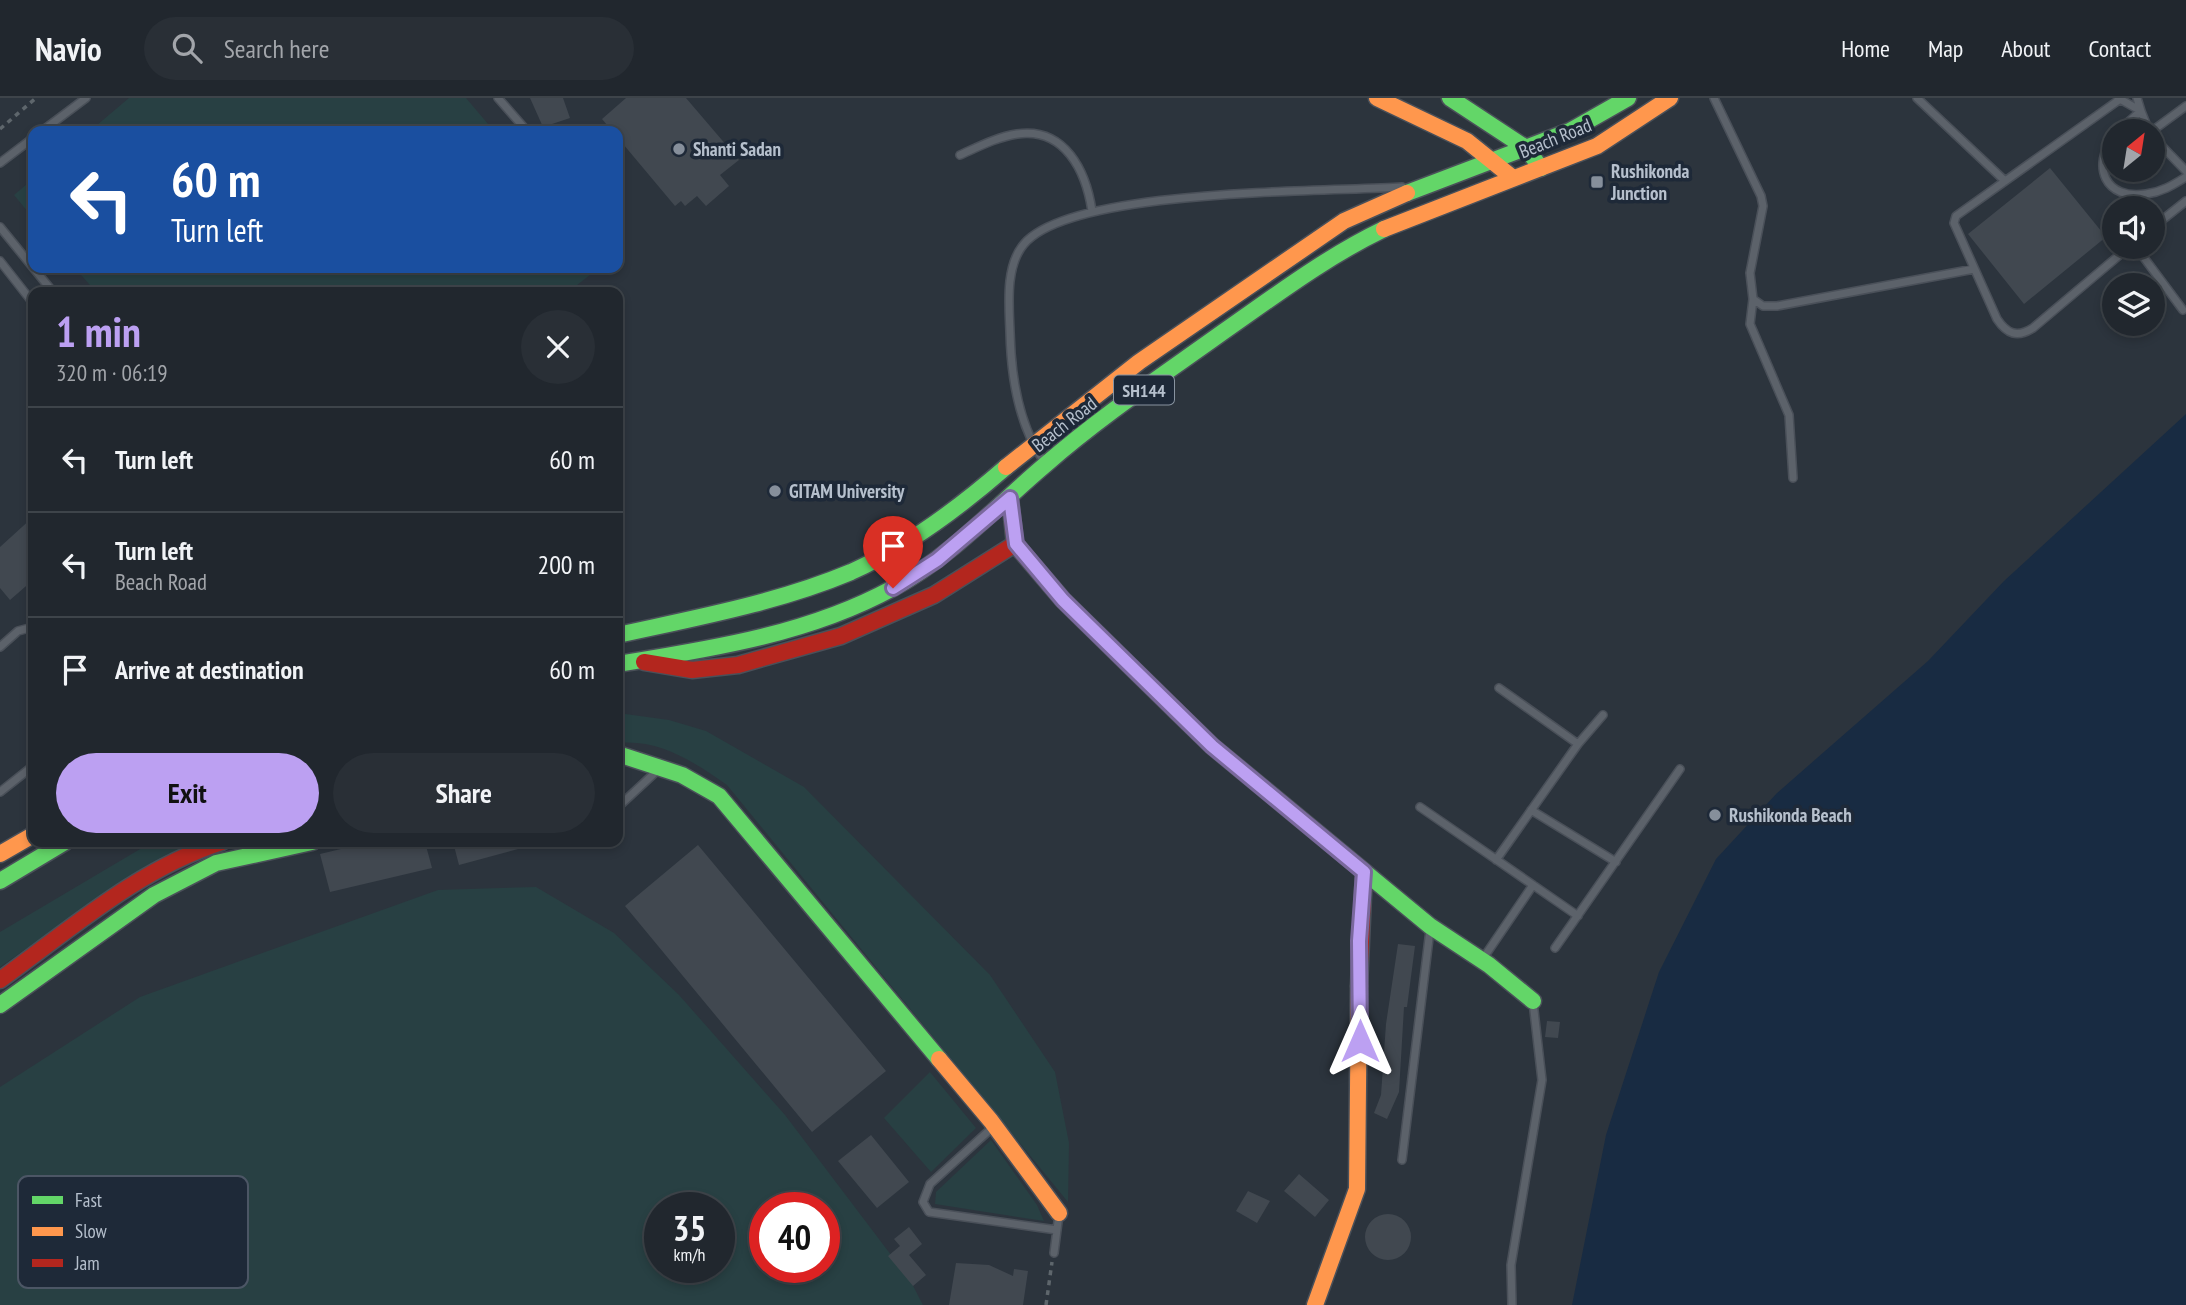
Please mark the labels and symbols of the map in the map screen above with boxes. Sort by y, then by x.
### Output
street label: Beach Road [1515,113,1595,163]
north arrow [2102,119,2165,182]
place label: Shanti Sadan [693,137,781,161]
marker: Shanti Sadan [671,141,687,157]
place label: Rushikonda Junction [1610,159,1690,205]
marker: Rushikonda Junction [1589,174,1605,190]
road number: SH144 [1114,376,1174,404]
street label: Beach Road [1027,391,1101,457]
place label: GITAM University [789,479,905,503]
marker: GITAM University [767,483,783,499]
pin [863,516,923,588]
place label: Rushikonda Beach [1729,803,1852,827]
marker: Rushikonda Beach [1707,807,1723,823]
position arrow [1323,1004,1397,1078]
legend [18,1176,248,1288]
text: Fast [75,1188,103,1212]
speed limit sign: 40 [749,1192,840,1283]
text: Slow [75,1219,108,1243]
text: Jam [74,1251,100,1275]

